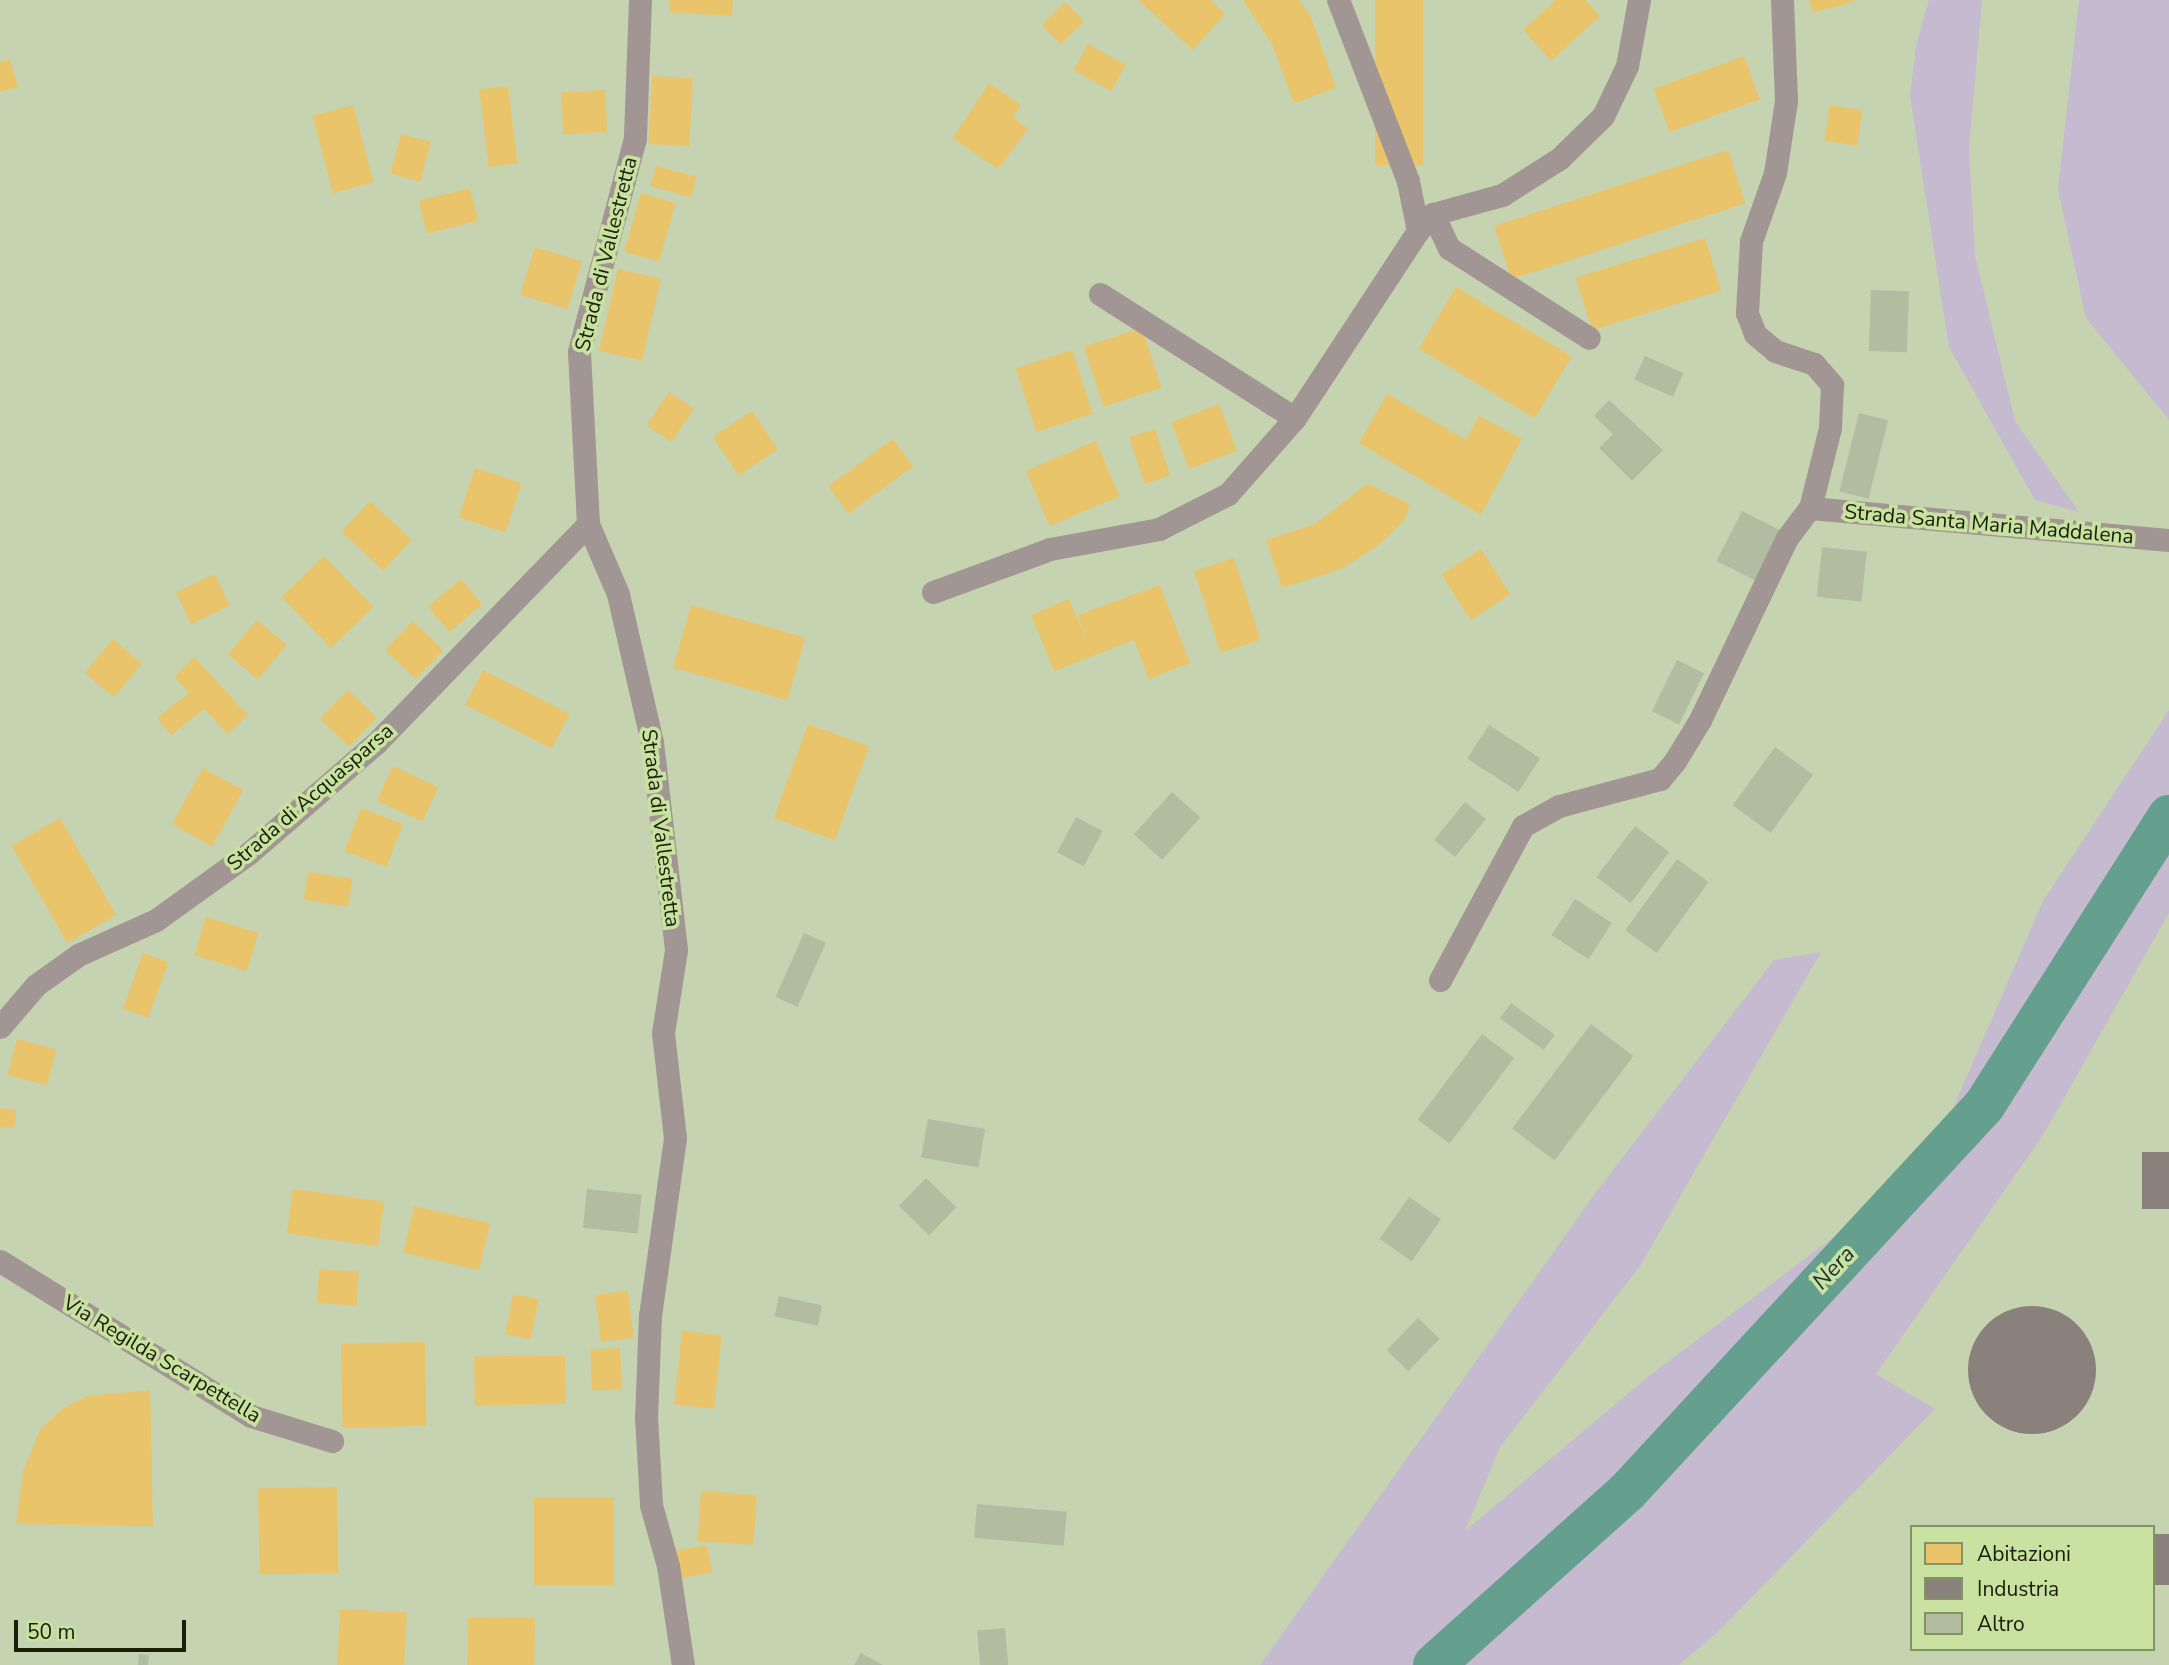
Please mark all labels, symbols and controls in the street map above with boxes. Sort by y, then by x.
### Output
street label: Strada di Vallestretta [570,154,642,354]
street label: Strada Santa Maria Maddalena [1843,499,2135,549]
street label: Strada di Acquasparsa [222,718,398,876]
street label: Strada di Vallestretta [636,728,686,928]
water label: Nera [1807,1240,1861,1296]
street label: Via Regilda Scarpettella [58,1290,266,1428]
legend [1910,1525,2155,1651]
text: Abitazioni [1977,1540,2071,1568]
text: Industria [1977,1575,2059,1603]
scale bar [18,1606,189,1650]
text: Altro [1977,1610,2025,1638]
text: 50 m [27,1618,76,1646]

